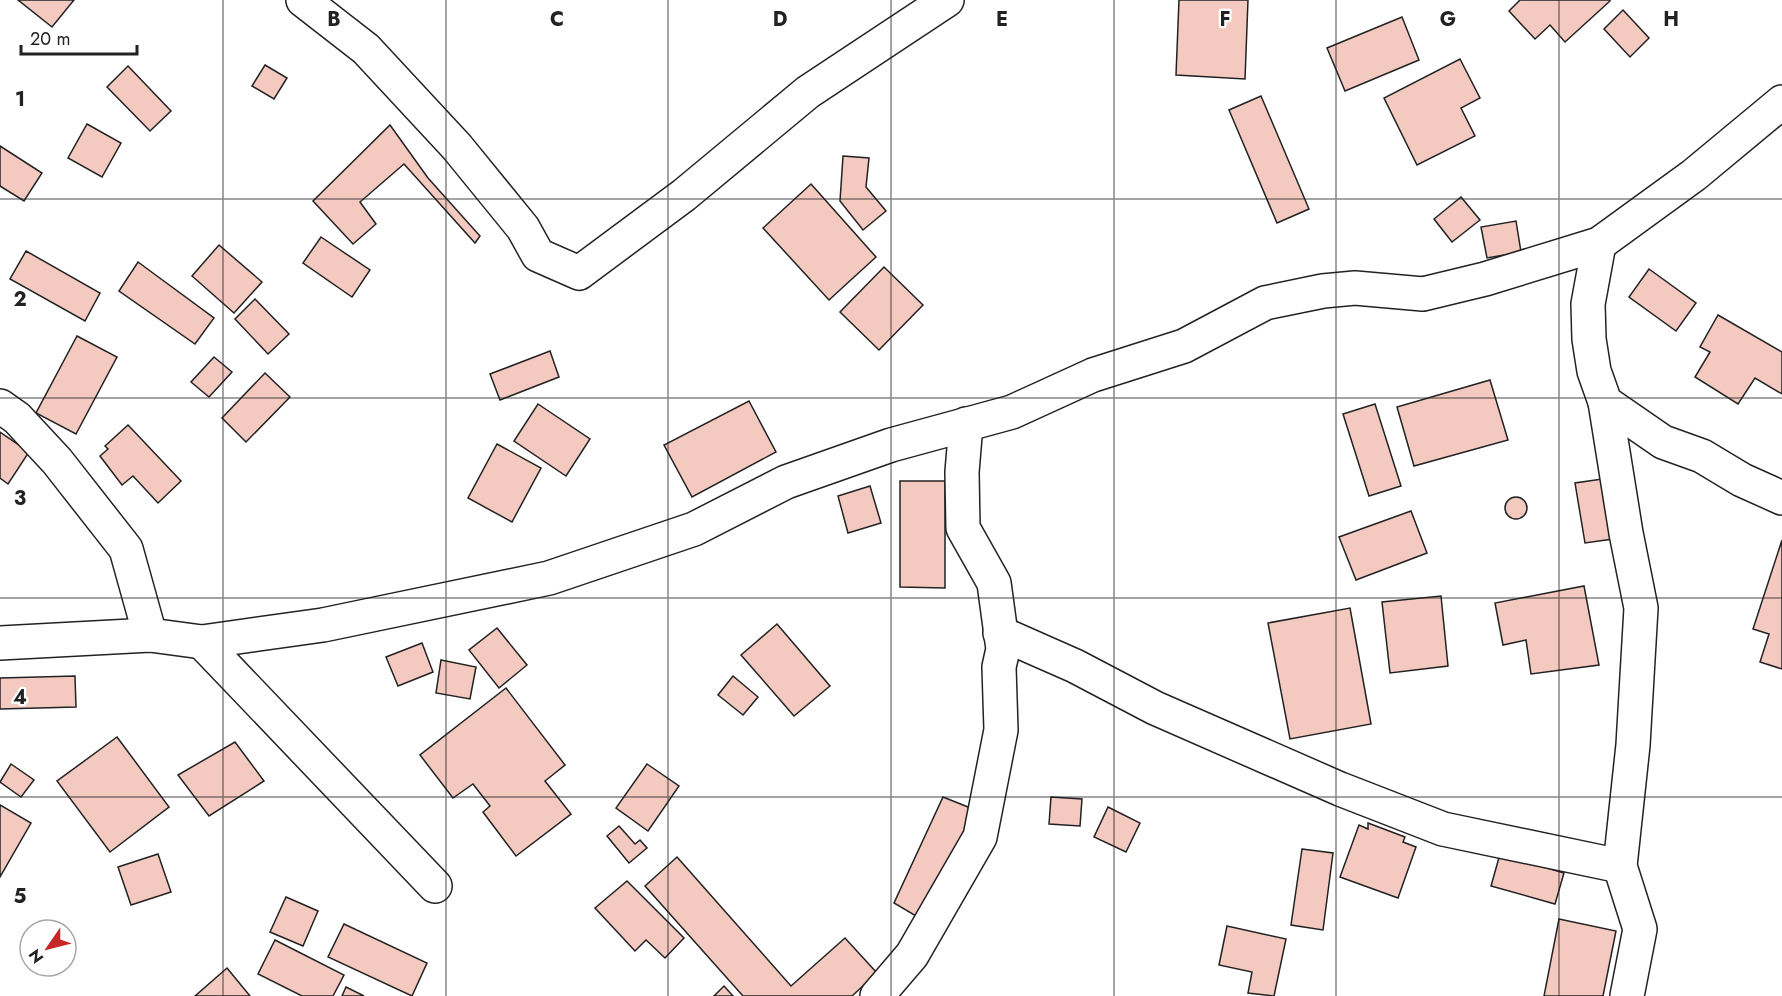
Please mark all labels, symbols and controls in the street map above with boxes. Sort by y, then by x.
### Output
text: B [327,5,341,34]
text: C [550,5,564,34]
text: D [773,5,787,34]
text: E [996,5,1008,34]
text: F [1219,5,1231,34]
text: G [1440,5,1456,34]
text: H [1663,5,1679,34]
scale bar [21,18,136,56]
text: 20 m [30,26,70,52]
text: 1 [15,85,25,114]
text: 2 [13,285,27,314]
text: 3 [14,484,26,513]
text: 4 [13,683,27,712]
text: 5 [14,882,27,911]
north arrow [18,918,78,978]
text: N [23,945,49,968]

